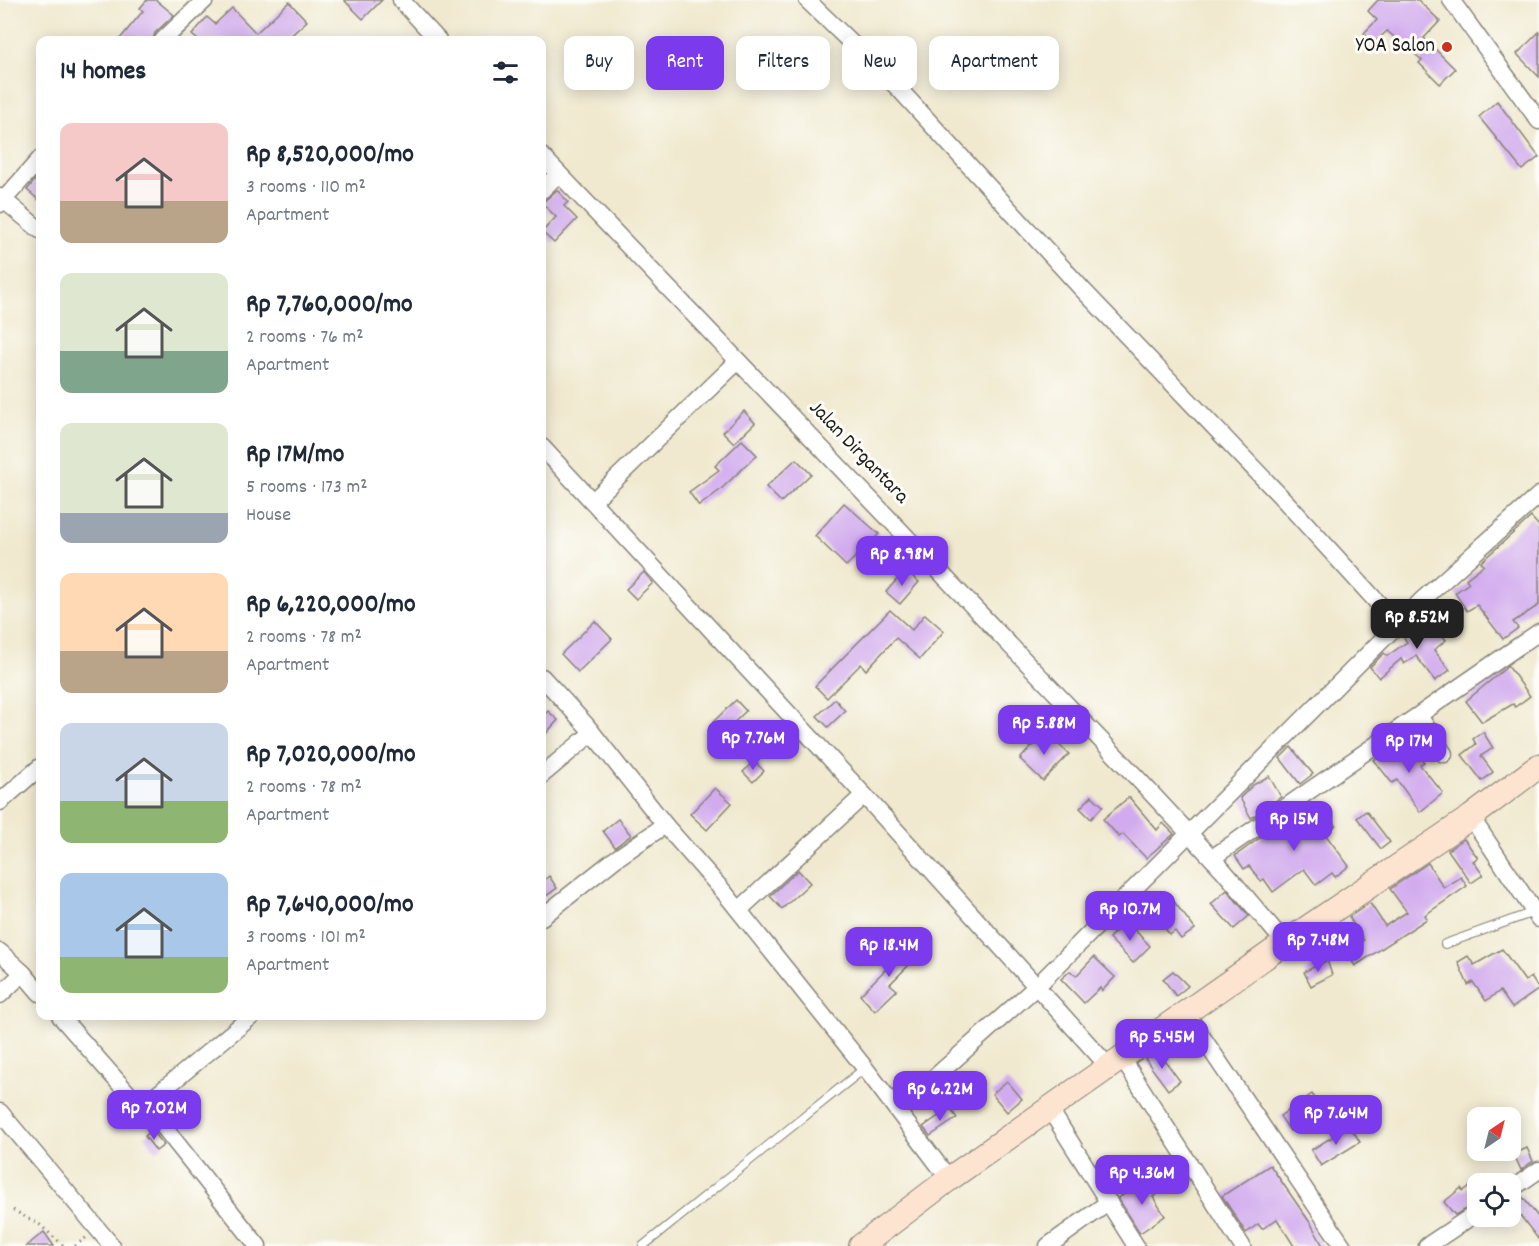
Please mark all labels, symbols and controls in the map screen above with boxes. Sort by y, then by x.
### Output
place label: YOA Salon [1356,32,1435,62]
chip: Buy [564,36,634,90]
chip: Rent [646,36,724,90]
chip: Filters [736,36,830,90]
chip: New [842,36,917,90]
chip: Apartment [929,36,1059,90]
marker: YOA Salon [1440,40,1454,54]
text: 14 homes [60,54,146,91]
icon: filters [489,56,522,89]
text: Rp 8,520,000/mo [246,137,414,174]
icon: home [108,147,180,219]
text: 3 rooms · 110 m² [246,174,366,202]
text: Apartment [246,202,329,230]
text: Rp 7,760,000/mo [246,287,413,324]
icon: home [108,297,180,369]
text: 2 rooms · 76 m² [246,324,364,352]
text: Apartment [246,352,329,380]
street label: Jalan Dirgantara [801,395,916,512]
text: Rp 17M/mo [246,437,344,474]
icon: home [108,447,180,519]
text: 5 rooms · 173 m² [246,474,367,502]
text: House [246,502,291,530]
pin: Rp 8.98M [840,536,964,587]
text: Rp 8.98M [870,541,934,569]
text: Rp 6,220,000/mo [246,587,415,624]
icon: home [108,597,180,669]
pin: Rp 8.52M [1355,599,1479,650]
text: Rp 8.52M [1385,604,1449,632]
text: 2 rooms · 78 m² [246,624,362,652]
text: Apartment [246,652,329,680]
pin: Rp 5.88M [982,705,1106,756]
text: Rp 5.88M [1012,710,1076,738]
pin: Rp 7.76M [691,720,815,771]
pin: Rp 17M [1360,723,1458,774]
text: Rp 7.76M [721,725,785,753]
text: Rp 17M [1385,728,1433,756]
text: Rp 7,020,000/mo [246,737,416,774]
icon: home [108,747,180,819]
text: 2 rooms · 78 m² [246,774,362,802]
pin: Rp 15M [1245,801,1343,852]
text: Apartment [246,802,329,830]
text: Rp 15M [1270,806,1318,834]
text: Rp 7,640,000/mo [246,887,414,924]
pin: Rp 10.7M [1068,891,1192,942]
text: Rp 10.7M [1099,896,1161,924]
icon: home [108,897,180,969]
pin: Rp 7.48M [1256,922,1380,973]
text: 3 rooms · 101 m² [246,924,366,952]
pin: Rp 18.4M [827,927,951,978]
text: Rp 7.48M [1287,927,1349,955]
text: Rp 18.4M [859,932,919,960]
text: Apartment [246,952,329,980]
pin: Rp 5.45M [1100,1019,1224,1070]
text: Rp 5.45M [1129,1024,1195,1052]
pin: Rp 6.22M [878,1071,1002,1122]
text: Rp 6.22M [907,1076,973,1104]
pin: Rp 7.02M [92,1090,216,1141]
text: Rp 7.02M [121,1095,187,1123]
pin: Rp 7.64M [1274,1095,1398,1146]
text: Rp 7.64M [1304,1100,1368,1128]
north arrow [1467,1107,1521,1161]
map controls [1467,1107,1521,1227]
pin: Rp 4.36M [1080,1155,1204,1206]
text: Rp 4.36M [1109,1160,1175,1188]
button: locate [1467,1173,1521,1227]

